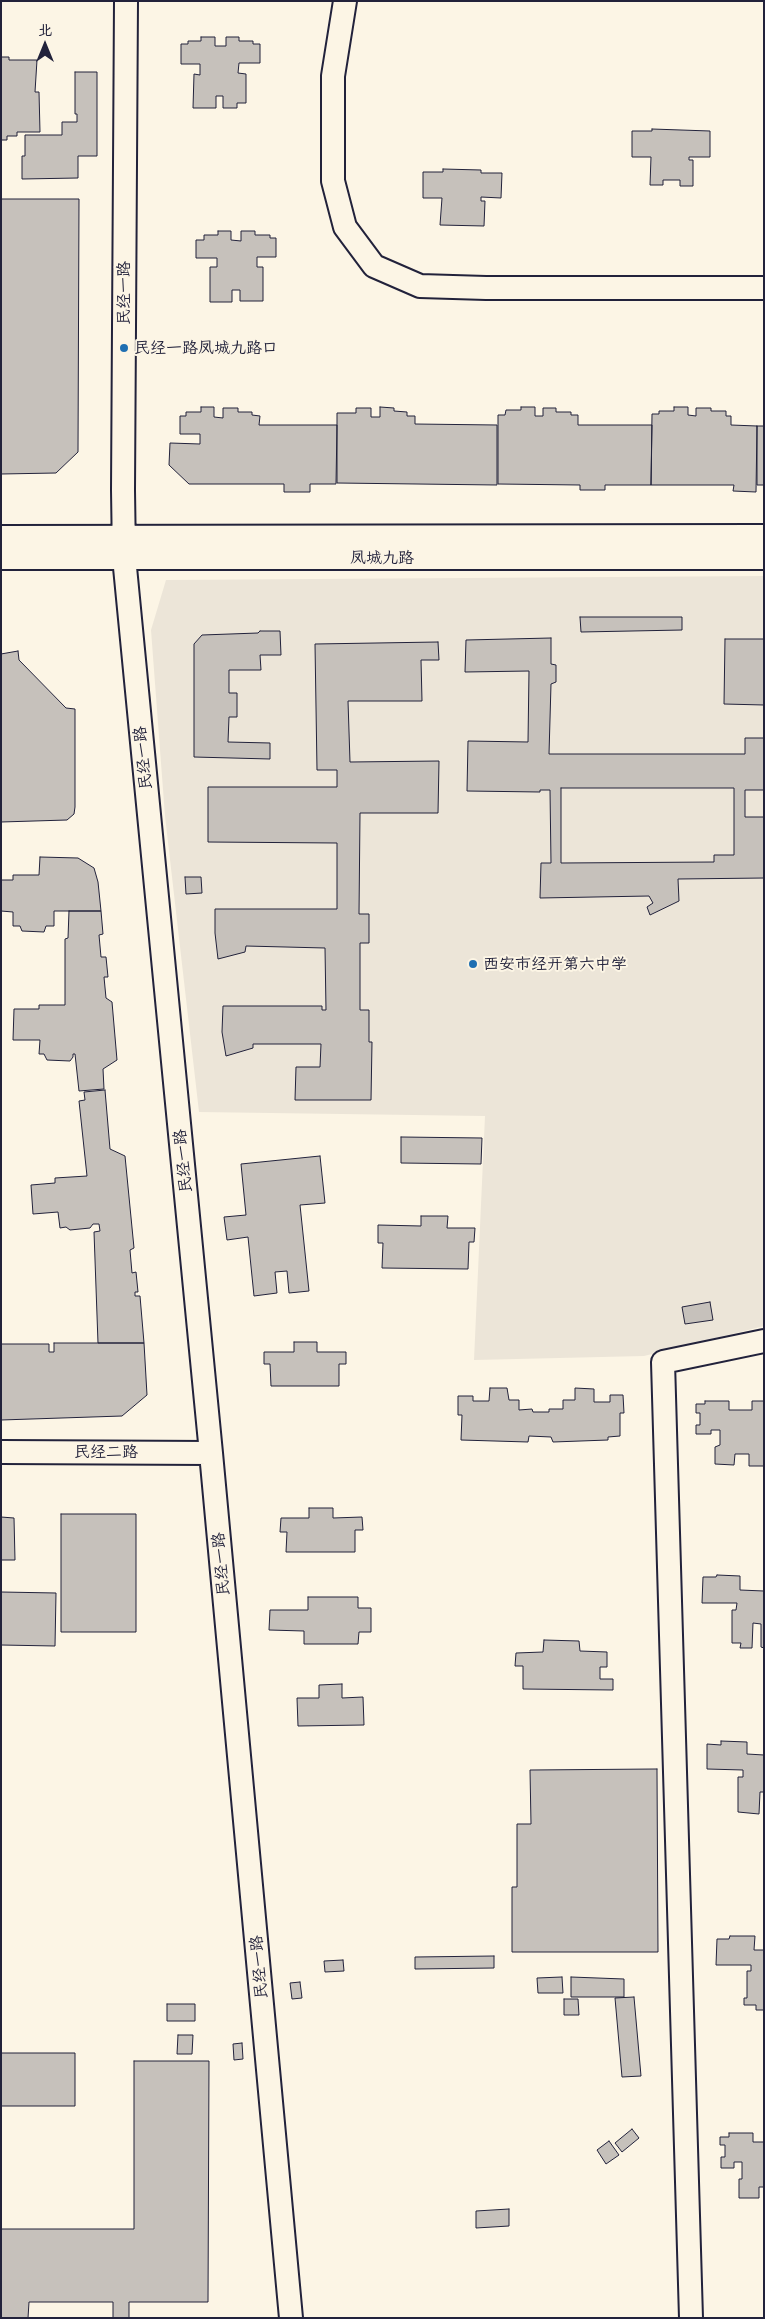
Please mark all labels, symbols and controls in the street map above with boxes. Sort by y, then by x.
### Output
north arrow [20,20,70,70]
text: 北 [38,20,52,39]
street label: 民经一路 [114,261,134,325]
place label: 民经一路凤城九路口 [134,338,278,358]
marker: 民经一路凤城九路口 [118,342,130,354]
street label: 凤城九路 [350,548,414,568]
street label: 民经一路 [130,725,156,791]
place label: 西安市经开第六中学 [483,954,627,974]
marker: 西安市经开第六中学 [467,958,479,970]
street label: 民经一路 [170,1128,196,1194]
street label: 民经二路 [74,1442,138,1462]
street label: 民经一路 [209,1531,233,1597]
street label: 民经一路 [247,1934,271,2000]

